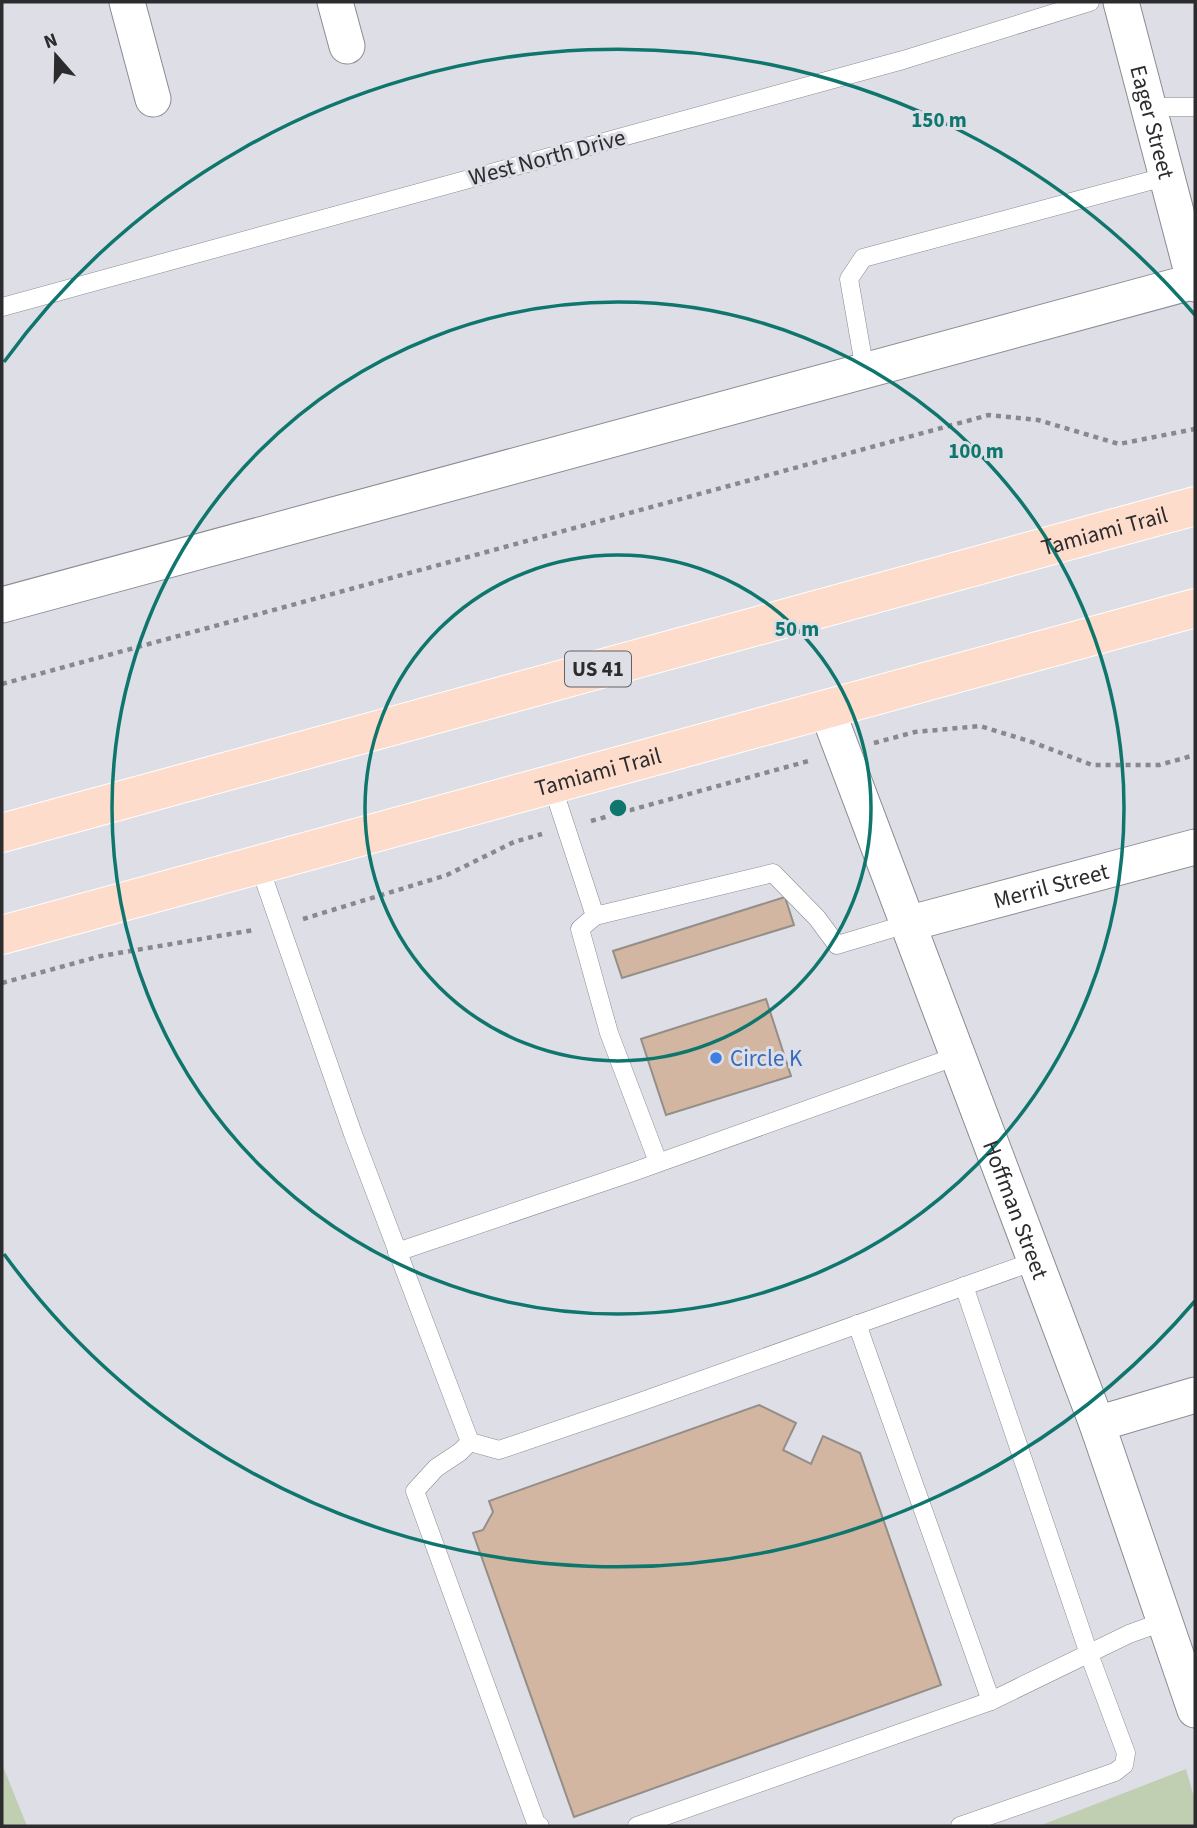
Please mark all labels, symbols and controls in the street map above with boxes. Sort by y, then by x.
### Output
north arrow [21,21,91,91]
text: N [40,27,61,56]
street label: Eager Street [1121,61,1183,183]
text: 150 m [911,105,967,135]
street label: West North Drive [465,121,629,194]
text: 100 m [948,436,1004,466]
street label: Tamiami Trail [1038,498,1171,564]
text: 50 m [775,614,819,644]
road number: US 41 [565,652,631,686]
street label: Tamiami Trail [531,739,665,805]
centre of rings [606,796,630,820]
street label: Merril Street [990,855,1113,917]
place label: Circle K [730,1042,803,1075]
marker: Circle K [708,1050,724,1066]
street label: Hoffman Street [974,1135,1057,1284]

